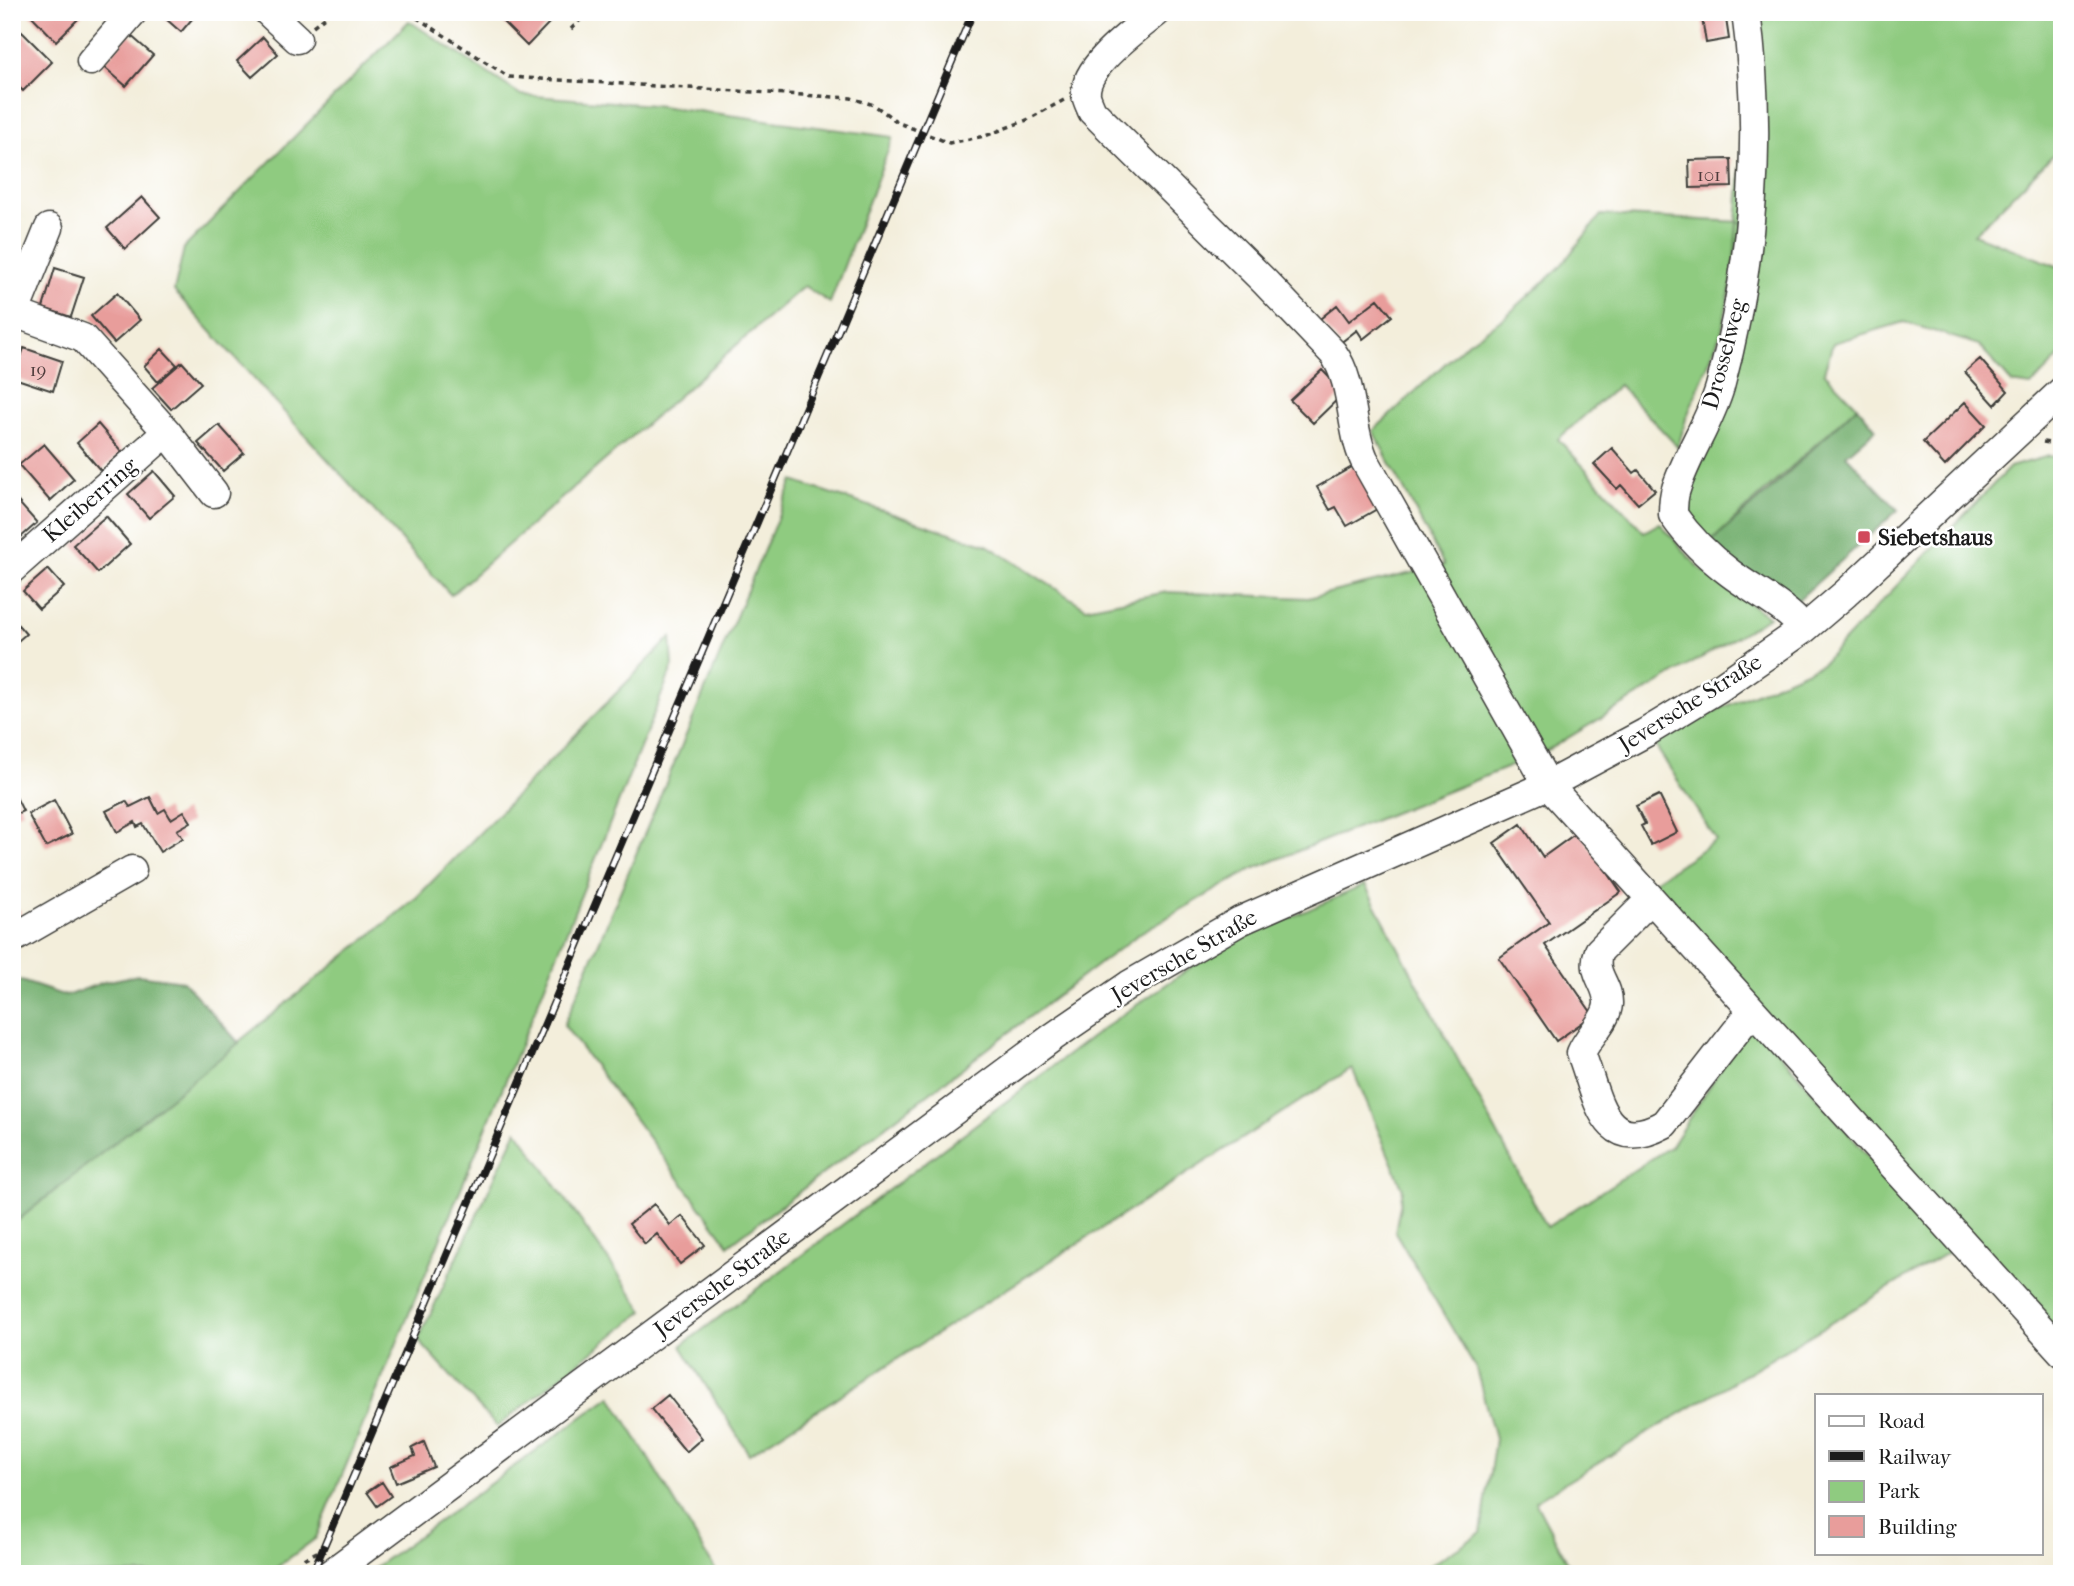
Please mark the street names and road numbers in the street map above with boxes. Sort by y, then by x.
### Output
street label: Drosselweg [1696,295,1752,412]
street label: Kleiberring [37,451,143,548]
street label: Jeversche Straße [1612,648,1767,759]
street label: Jeversche Straße [1105,903,1262,1010]
street label: Jeversche Straße [647,1223,795,1344]

